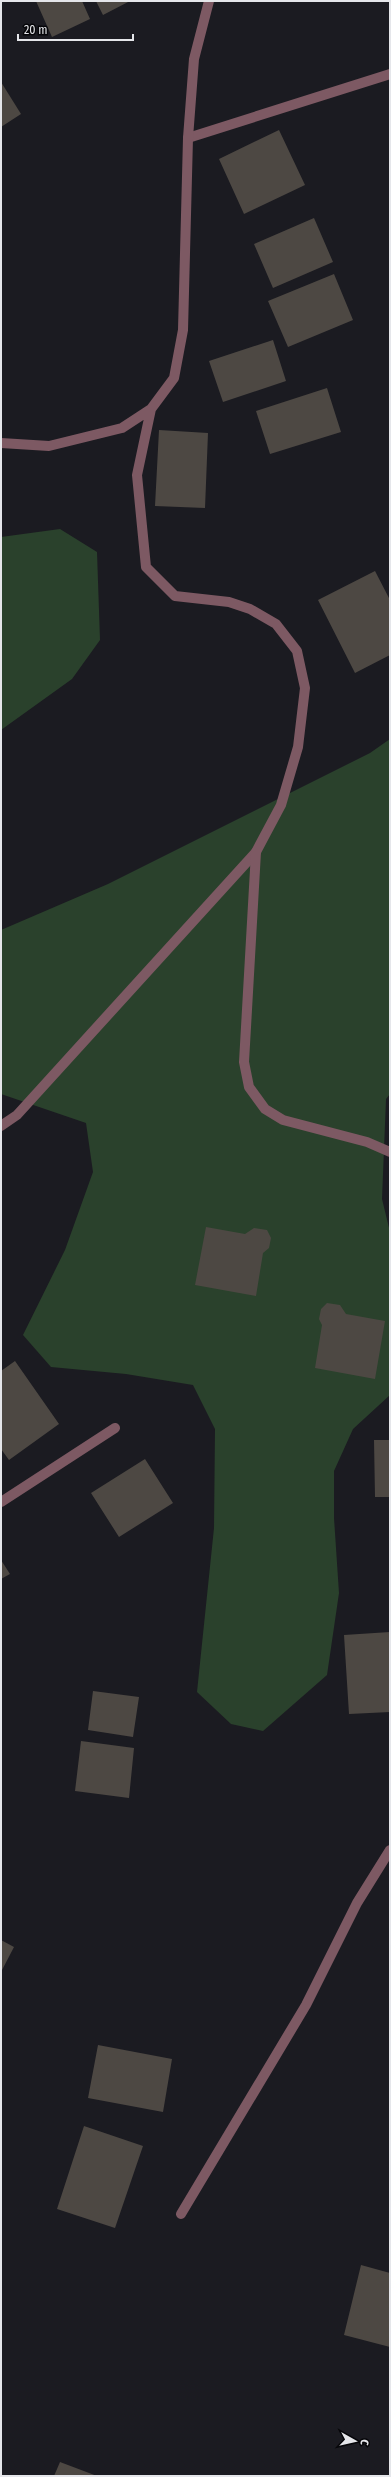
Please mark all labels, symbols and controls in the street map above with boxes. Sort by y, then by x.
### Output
scale bar [18,16,133,42]
text: 20 m [24,23,48,37]
north arrow [335,2421,375,2461]
text: С [358,2439,371,2446]

